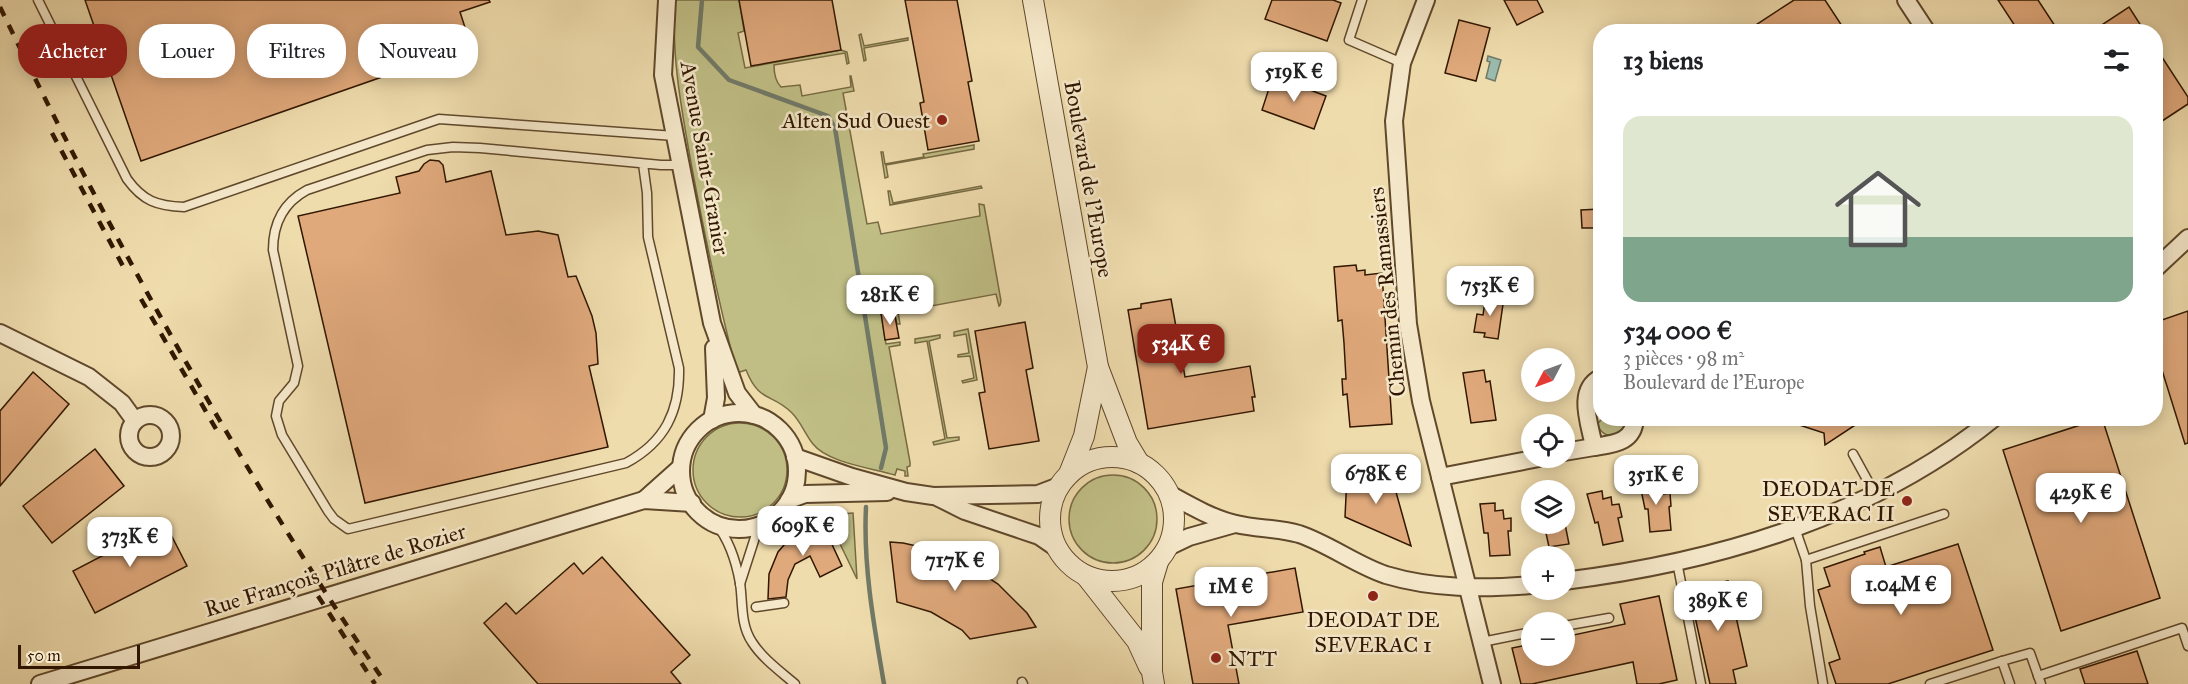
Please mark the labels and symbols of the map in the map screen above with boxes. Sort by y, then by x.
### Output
pin: 519K € [1245,52,1343,103]
street label: Avenue Saint-Granier [674,58,735,258]
street label: Boulevard de l'Europe [1058,78,1120,280]
place label: Alten Sud Ouest [781,107,930,134]
marker: Alten Sud Ouest [935,113,949,127]
street label: Chemin des Ramassiers [1363,186,1411,398]
pin: 753K € [1441,266,1539,317]
pin: 281K € [841,275,939,326]
pin: 534K € [1132,324,1230,375]
north arrow [1521,348,1575,402]
pin: 678K € [1327,454,1425,505]
pin: 351K € [1607,455,1705,506]
pin: 429K € [2032,473,2130,524]
place label: DEODAT DE SEVERAC II [1762,475,1895,527]
marker: DEODAT DE SEVERAC II [1900,494,1914,508]
pin: 609K € [754,506,852,557]
pin: 373K € [81,517,179,568]
street label: Rue François Pilâtre de Rozier [201,517,470,623]
pin: 717K € [906,541,1004,592]
pin: 1.04M € [1846,565,1956,616]
pin: 1M € [1195,567,1267,618]
pin: 389K € [1669,581,1767,632]
marker: DEODAT DE SEVERAC 1 [1366,589,1380,603]
place label: DEODAT DE SEVERAC 1 [1306,606,1440,658]
scale bar [18,642,140,670]
place label: NTT [1228,645,1277,672]
marker: NTT [1209,651,1223,665]

